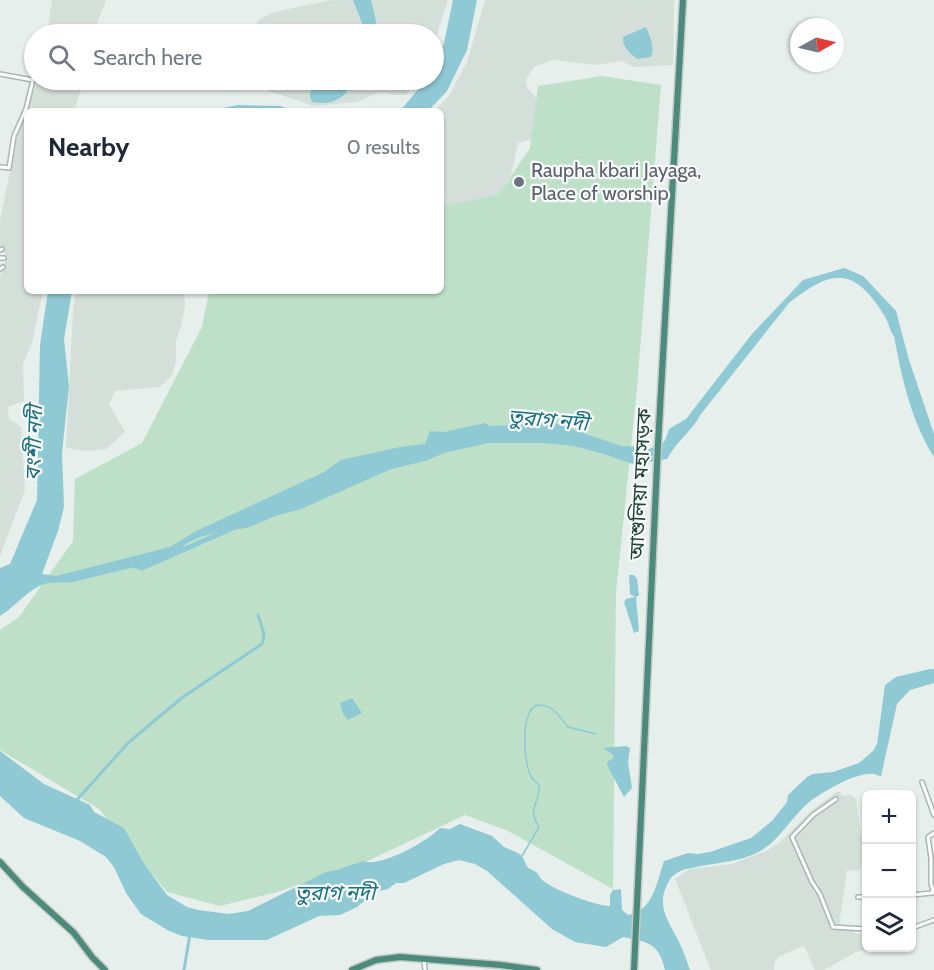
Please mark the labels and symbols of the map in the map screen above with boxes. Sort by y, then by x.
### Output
north arrow [790,18,844,72]
place label: Raupha kbari Jayaga, Place of worship [531,158,701,205]
marker: Raupha kbari Jayaga, Place of worship [512,175,526,189]
water label: বংশী নদী [20,400,47,481]
water label: তুরাগ নদী [507,404,594,437]
street label: আশুলিয়া মহাসড়ক [624,407,656,561]
water label: তুরাগ নদী [295,880,380,906]

